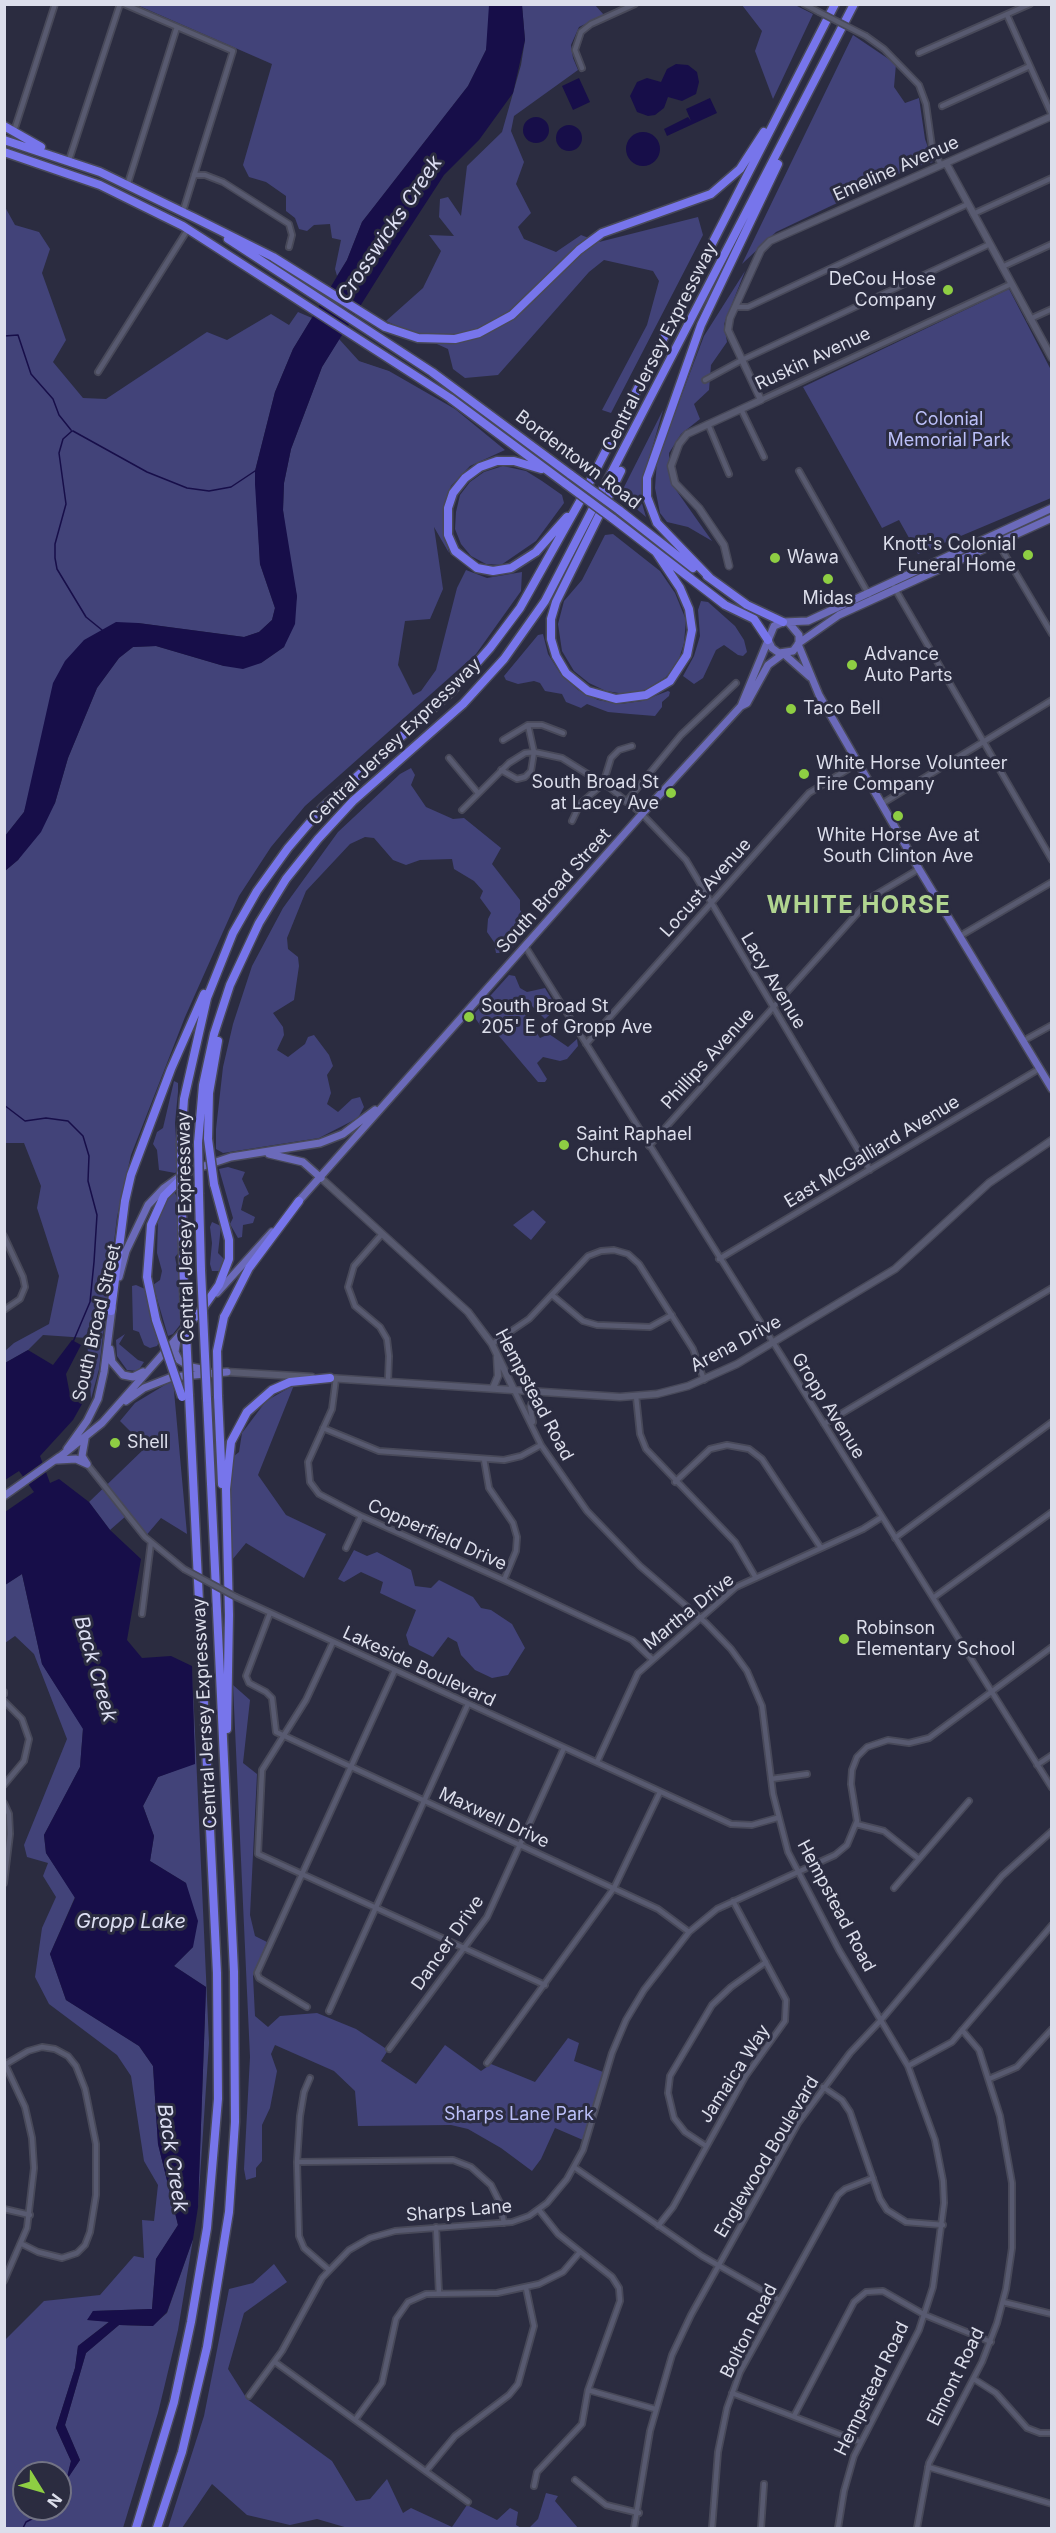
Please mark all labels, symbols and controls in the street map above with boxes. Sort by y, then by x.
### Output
street label: Emeline Avenue [830,132,962,206]
water label: Crosswicks Creek [332,152,448,306]
street label: Central Jersey Expressway [598,239,722,455]
place label: DeCou Hose Company [829,269,936,312]
marker: DeCou Hose Company [941,283,955,297]
street label: Ruskin Avenue [752,323,874,395]
street label: Bordentown Road [511,406,645,514]
park label: Colonial Memorial Park [888,409,1010,452]
place label: Knott's Colonial Funeral Home [883,534,1016,576]
place label: Wawa [787,547,839,569]
marker: Knott's Colonial Funeral Home [1021,548,1035,562]
marker: Wawa [768,551,782,565]
marker: Midas [821,572,835,586]
place label: Midas [802,588,854,610]
place label: Advance Auto Parts [864,644,953,686]
street label: Central Jersey Expressway [304,654,486,830]
marker: Advance Auto Parts [845,658,859,672]
place label: Taco Bell [803,698,881,720]
marker: Taco Bell [784,702,798,716]
place label: White Horse Volunteer Fire Company [816,753,1007,795]
marker: White Horse Volunteer Fire Company [797,767,811,781]
place label: South Broad St at Lacey Ave [532,772,659,814]
marker: South Broad St at Lacey Ave [664,786,678,800]
marker: White Horse Ave at South Clinton Ave [891,809,905,823]
street label: South Broad Street [492,824,616,958]
place label: White Horse Ave at South Clinton Ave [817,825,979,868]
street label: Locust Avenue [656,834,756,942]
district label: WHITE HORSE [767,892,951,920]
street label: Lacy Avenue [736,929,810,1033]
place label: South Broad St 205' E of Gropp Ave [481,996,652,1038]
street label: Phillips Avenue [657,1004,759,1114]
marker: South Broad St 205' E of Gropp Ave [462,1010,476,1024]
street label: East McGalliard Avenue [781,1091,963,1213]
street label: Central Jersey Expressway [173,1111,199,1343]
place label: Saint Raphael Church [576,1124,692,1166]
marker: Saint Raphael Church [557,1138,571,1152]
street label: South Broad Street [68,1242,126,1404]
street label: Arena Drive [687,1311,785,1377]
street label: Hempstead Road [490,1325,578,1465]
street label: Gropp Avenue [787,1349,869,1463]
place label: Shell [127,1432,168,1454]
marker: Shell [108,1436,122,1450]
street label: Copperfield Drive [364,1495,510,1575]
street label: Martha Drive [640,1569,738,1655]
street label: Central Jersey Expressway [188,1597,222,1829]
water label: Back Creek [68,1613,122,1725]
place label: Robinson Elementary School [856,1618,1015,1660]
street label: Lakeside Boulevard [339,1622,499,1712]
marker: Robinson Elementary School [837,1632,851,1646]
street label: Maxwell Drive [435,1783,553,1853]
street label: Hempstead Road [792,1836,880,1976]
street label: Dancer Drive [407,1891,489,1995]
water label: Gropp Lake [76,1910,186,1934]
street label: Jamaica Way [695,2021,775,2127]
street label: Englewood Boulevard [710,2072,824,2242]
water label: Back Creek [152,2102,192,2214]
park label: Sharps Lane Park [444,2104,594,2126]
street label: Sharps Lane [405,2196,513,2226]
street label: Bolton Road [716,2280,782,2382]
street label: Hempstead Road [830,2319,914,2459]
street label: Elmont Road [923,2324,989,2430]
north arrow [12,2461,72,2521]
text: N [43,2490,66,2512]

